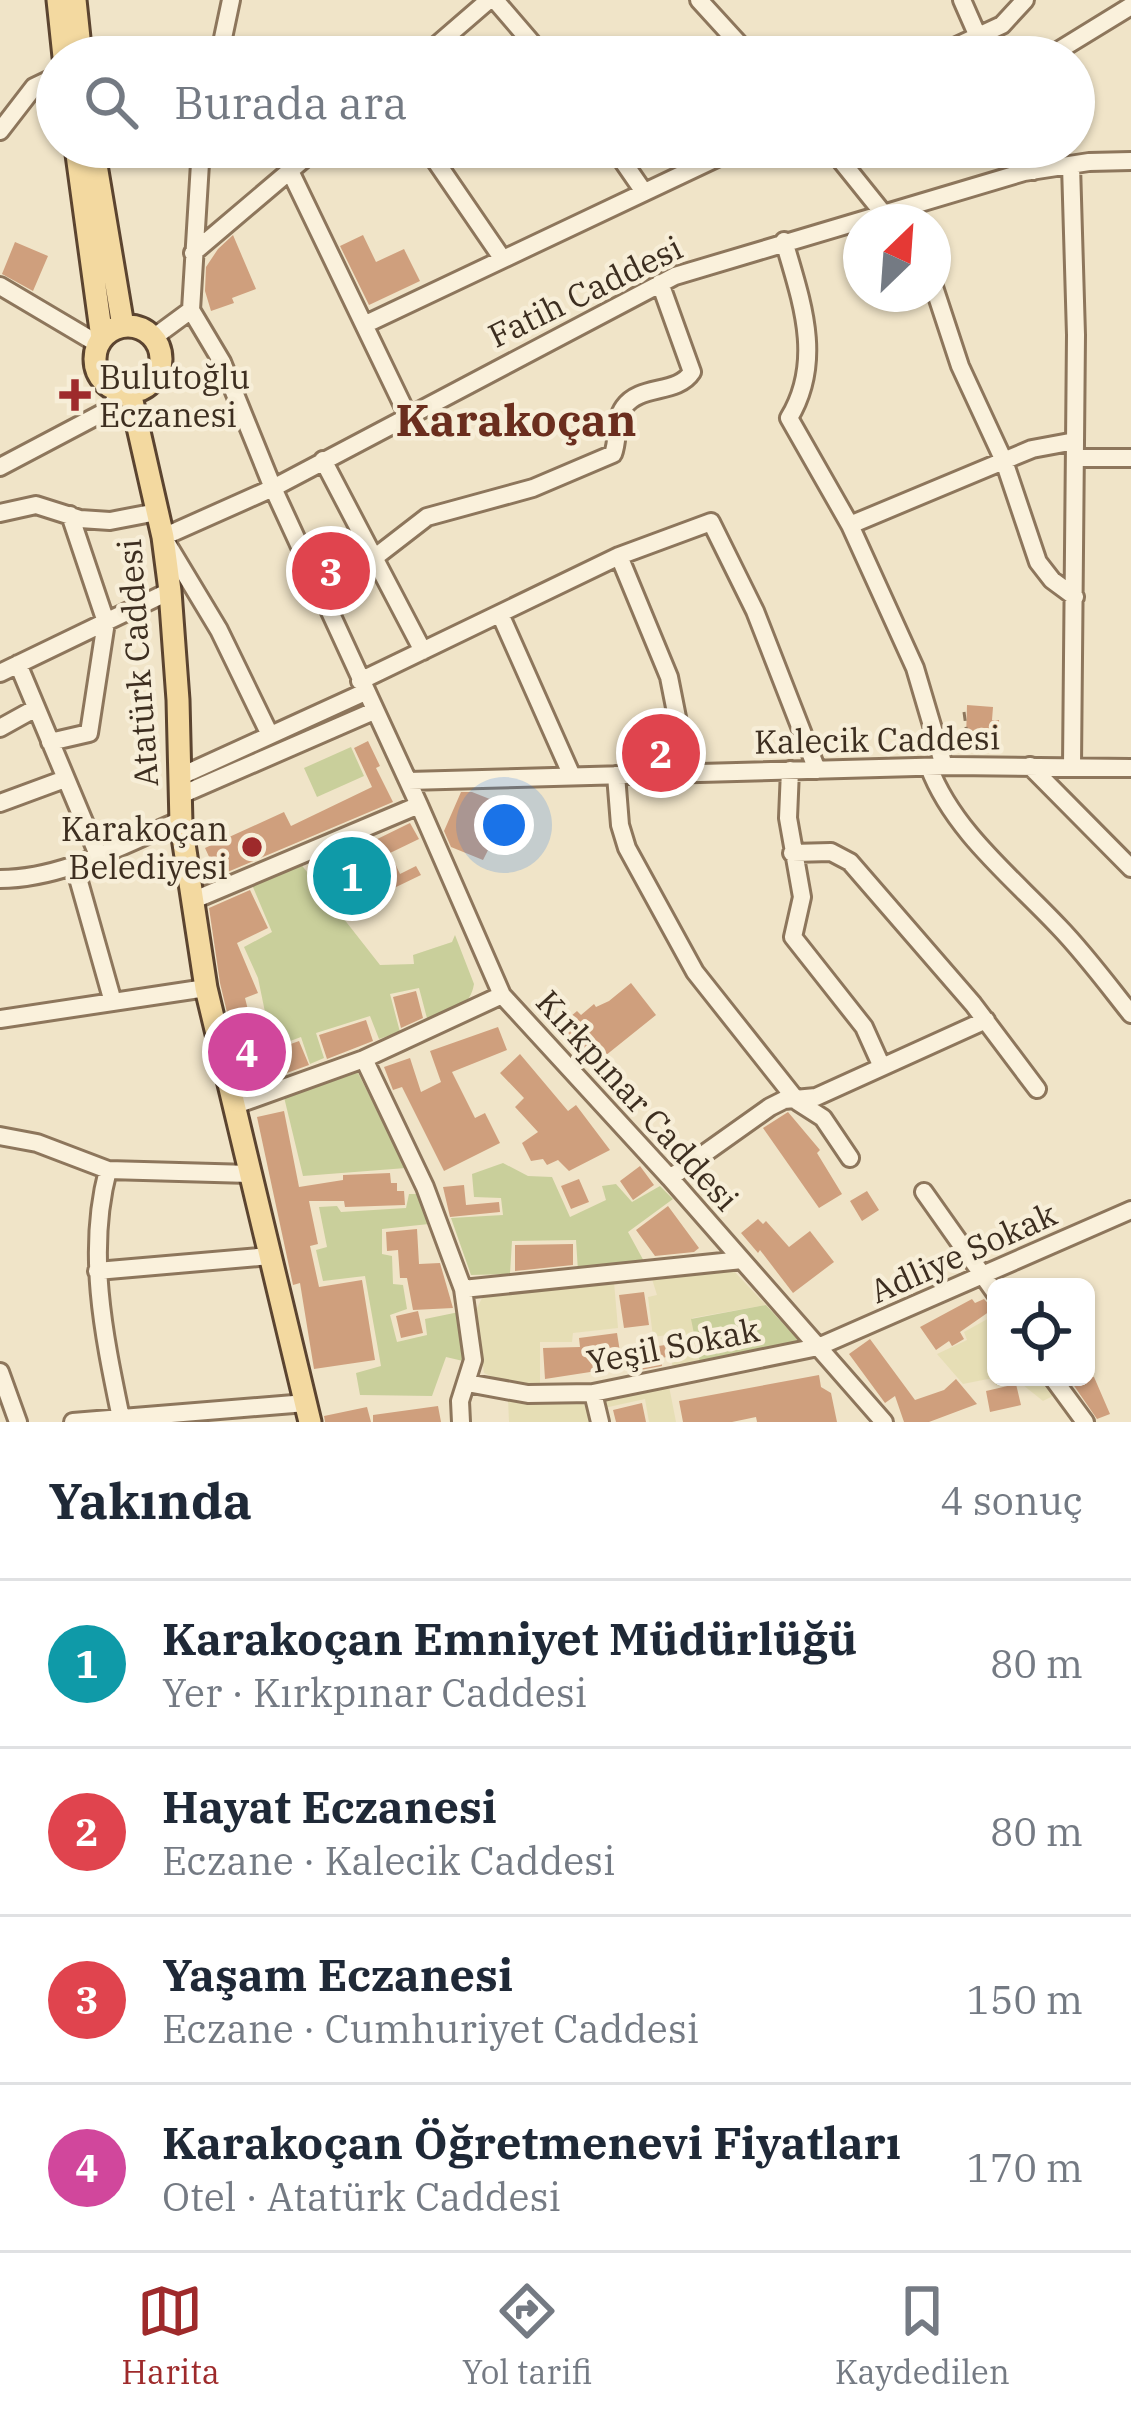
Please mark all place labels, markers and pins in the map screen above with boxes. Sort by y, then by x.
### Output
place label: Bulutoğlu Eczanesi [99,355,250,436]
marker: Bulutoğlu Eczanesi [62,382,88,408]
pin: 3 [292,526,370,616]
pin: 2 [622,708,700,798]
place label: Karakoçan Belediyesi [61,807,228,888]
pin: 1 [313,831,391,921]
marker: Karakoçan Belediyesi [239,834,265,860]
pin: 4 [208,1007,286,1097]

